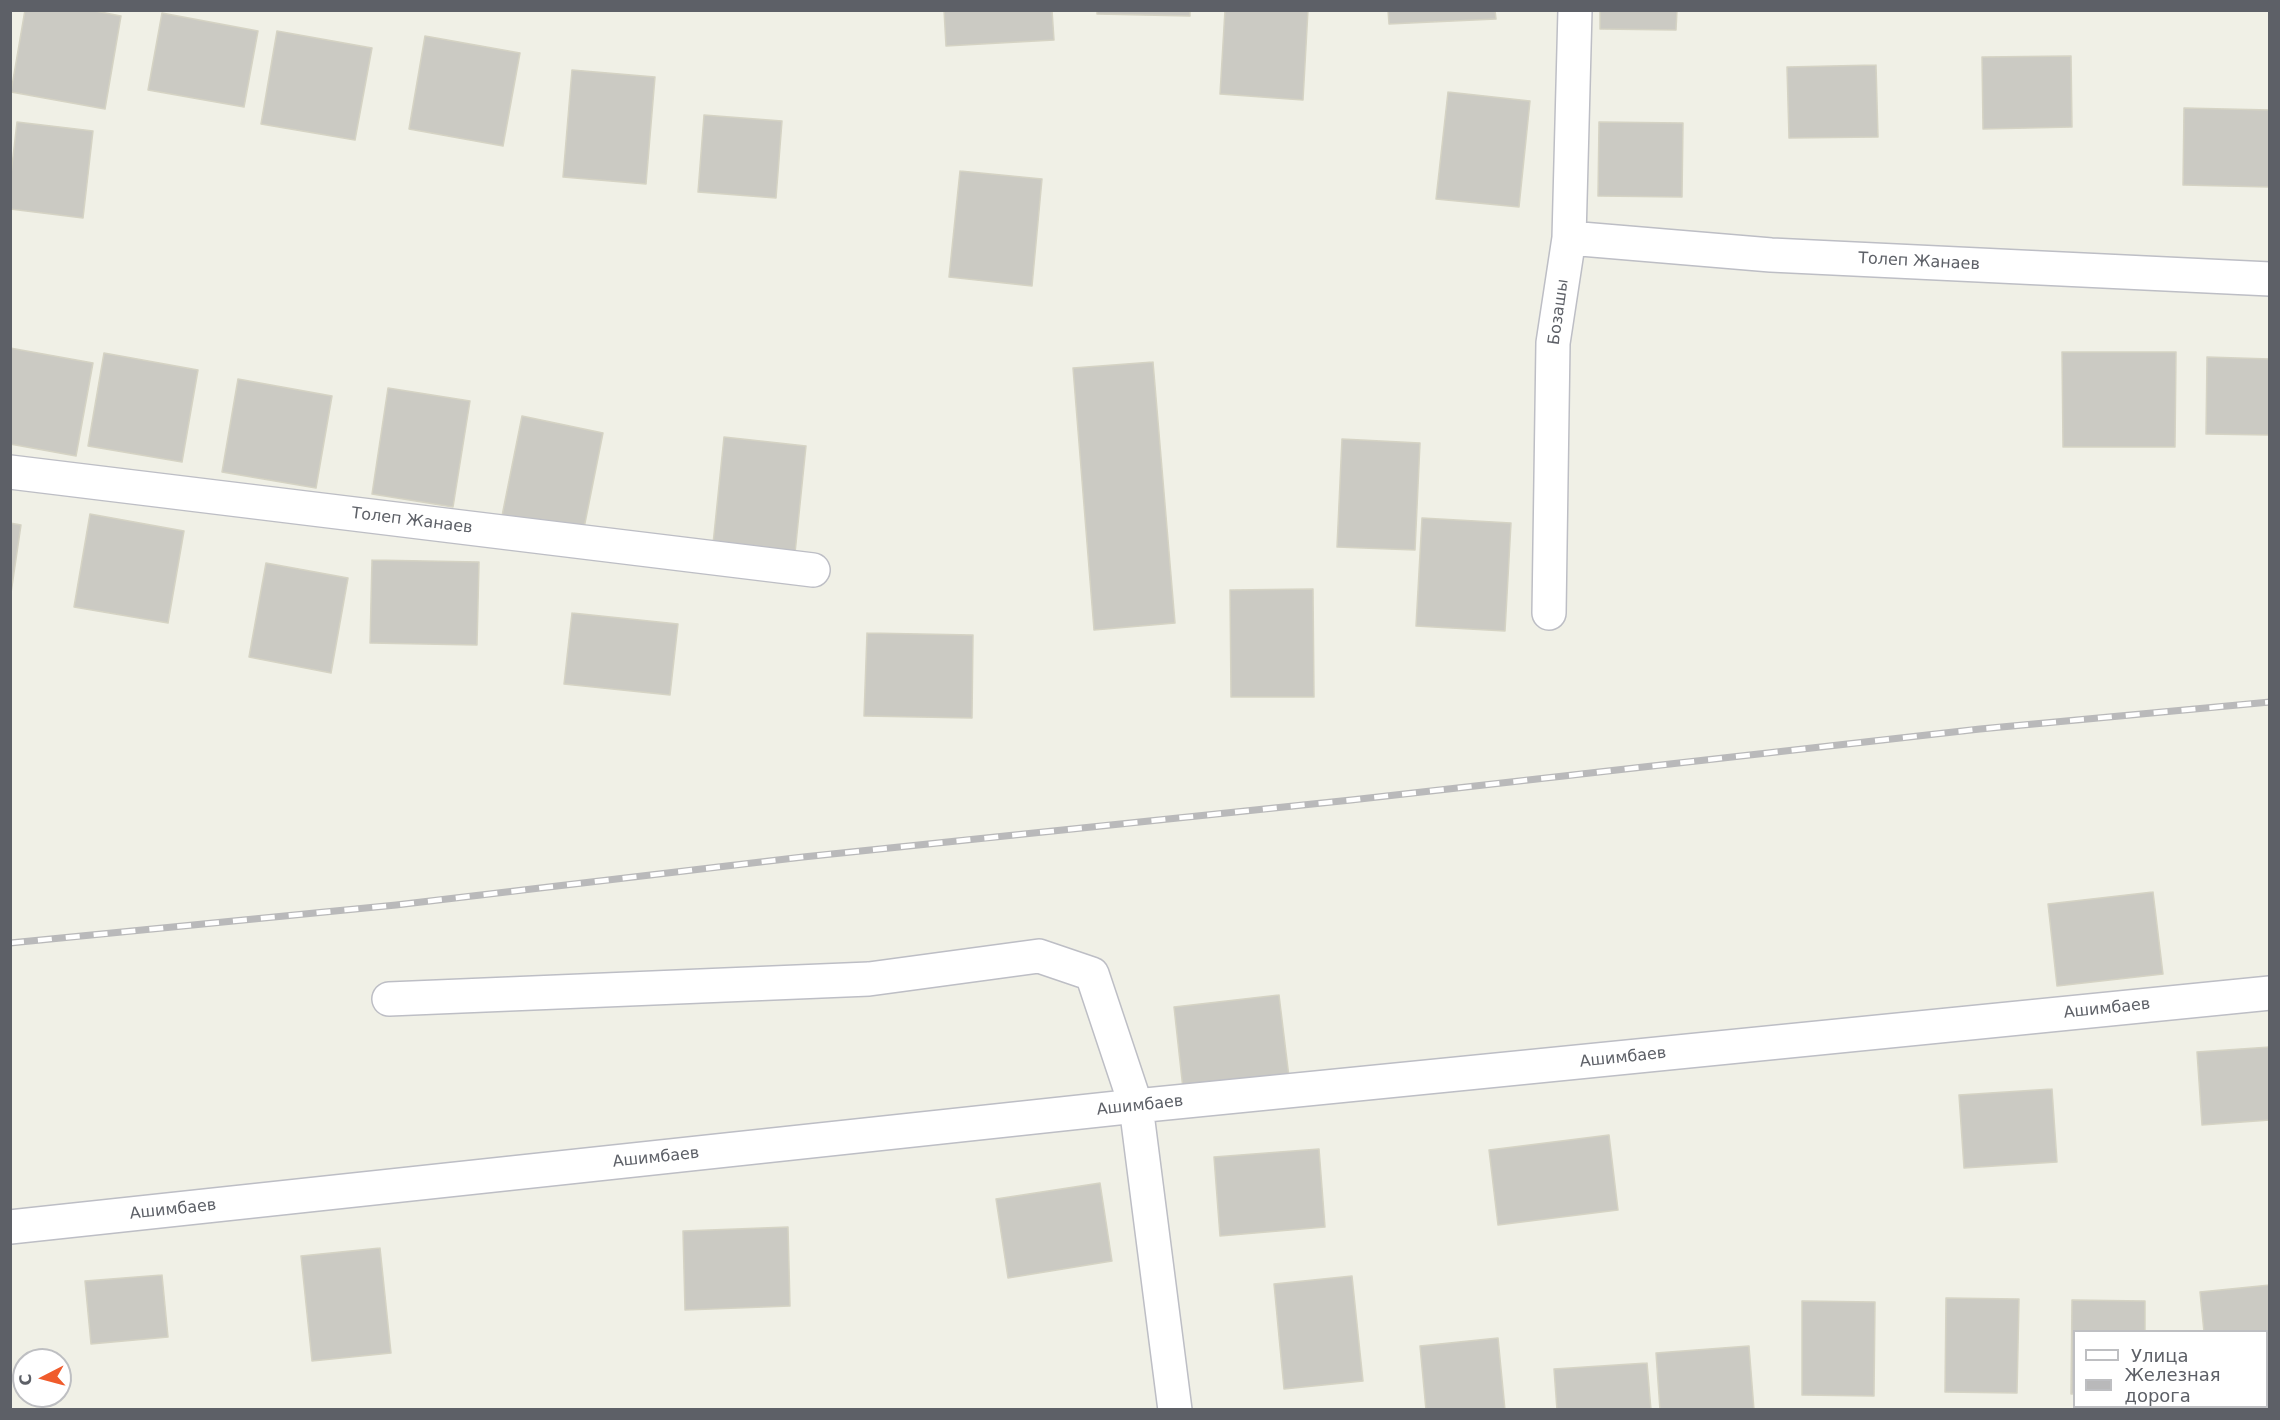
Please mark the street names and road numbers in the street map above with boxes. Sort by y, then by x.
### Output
street label: Толеп Жанаев [1858,249,1980,275]
street label: Бозашы [1545,278,1573,346]
street label: Толеп Жанаев [350,504,474,538]
street label: Ашимбаев [2063,995,2151,1023]
street label: Ашимбаев [1579,1044,1667,1072]
street label: Ашимбаев [1096,1092,1184,1120]
street label: Ашимбаев [612,1144,700,1172]
street label: Ашимбаев [129,1196,217,1224]

